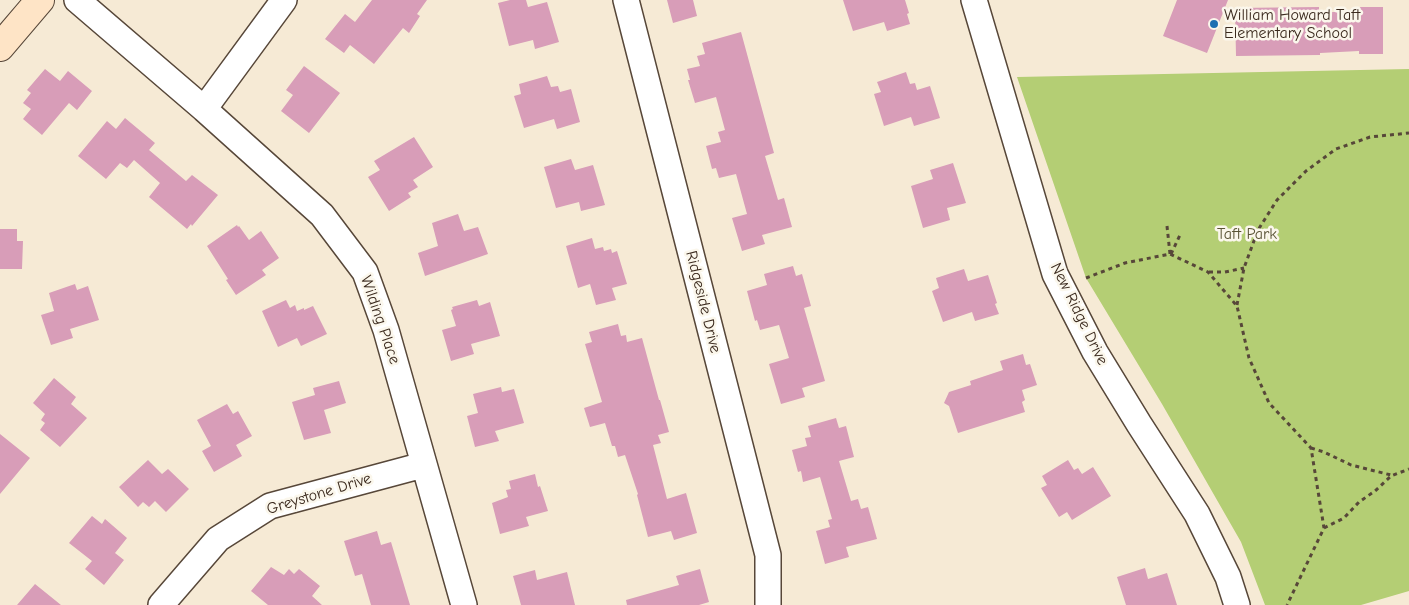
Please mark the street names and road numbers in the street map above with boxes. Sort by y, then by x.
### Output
street label: Ridgeside Drive [681,249,725,355]
street label: New Ridge Drive [1046,260,1112,368]
street label: Wilding Place [356,273,404,367]
street label: Greystone Drive [264,469,374,519]

